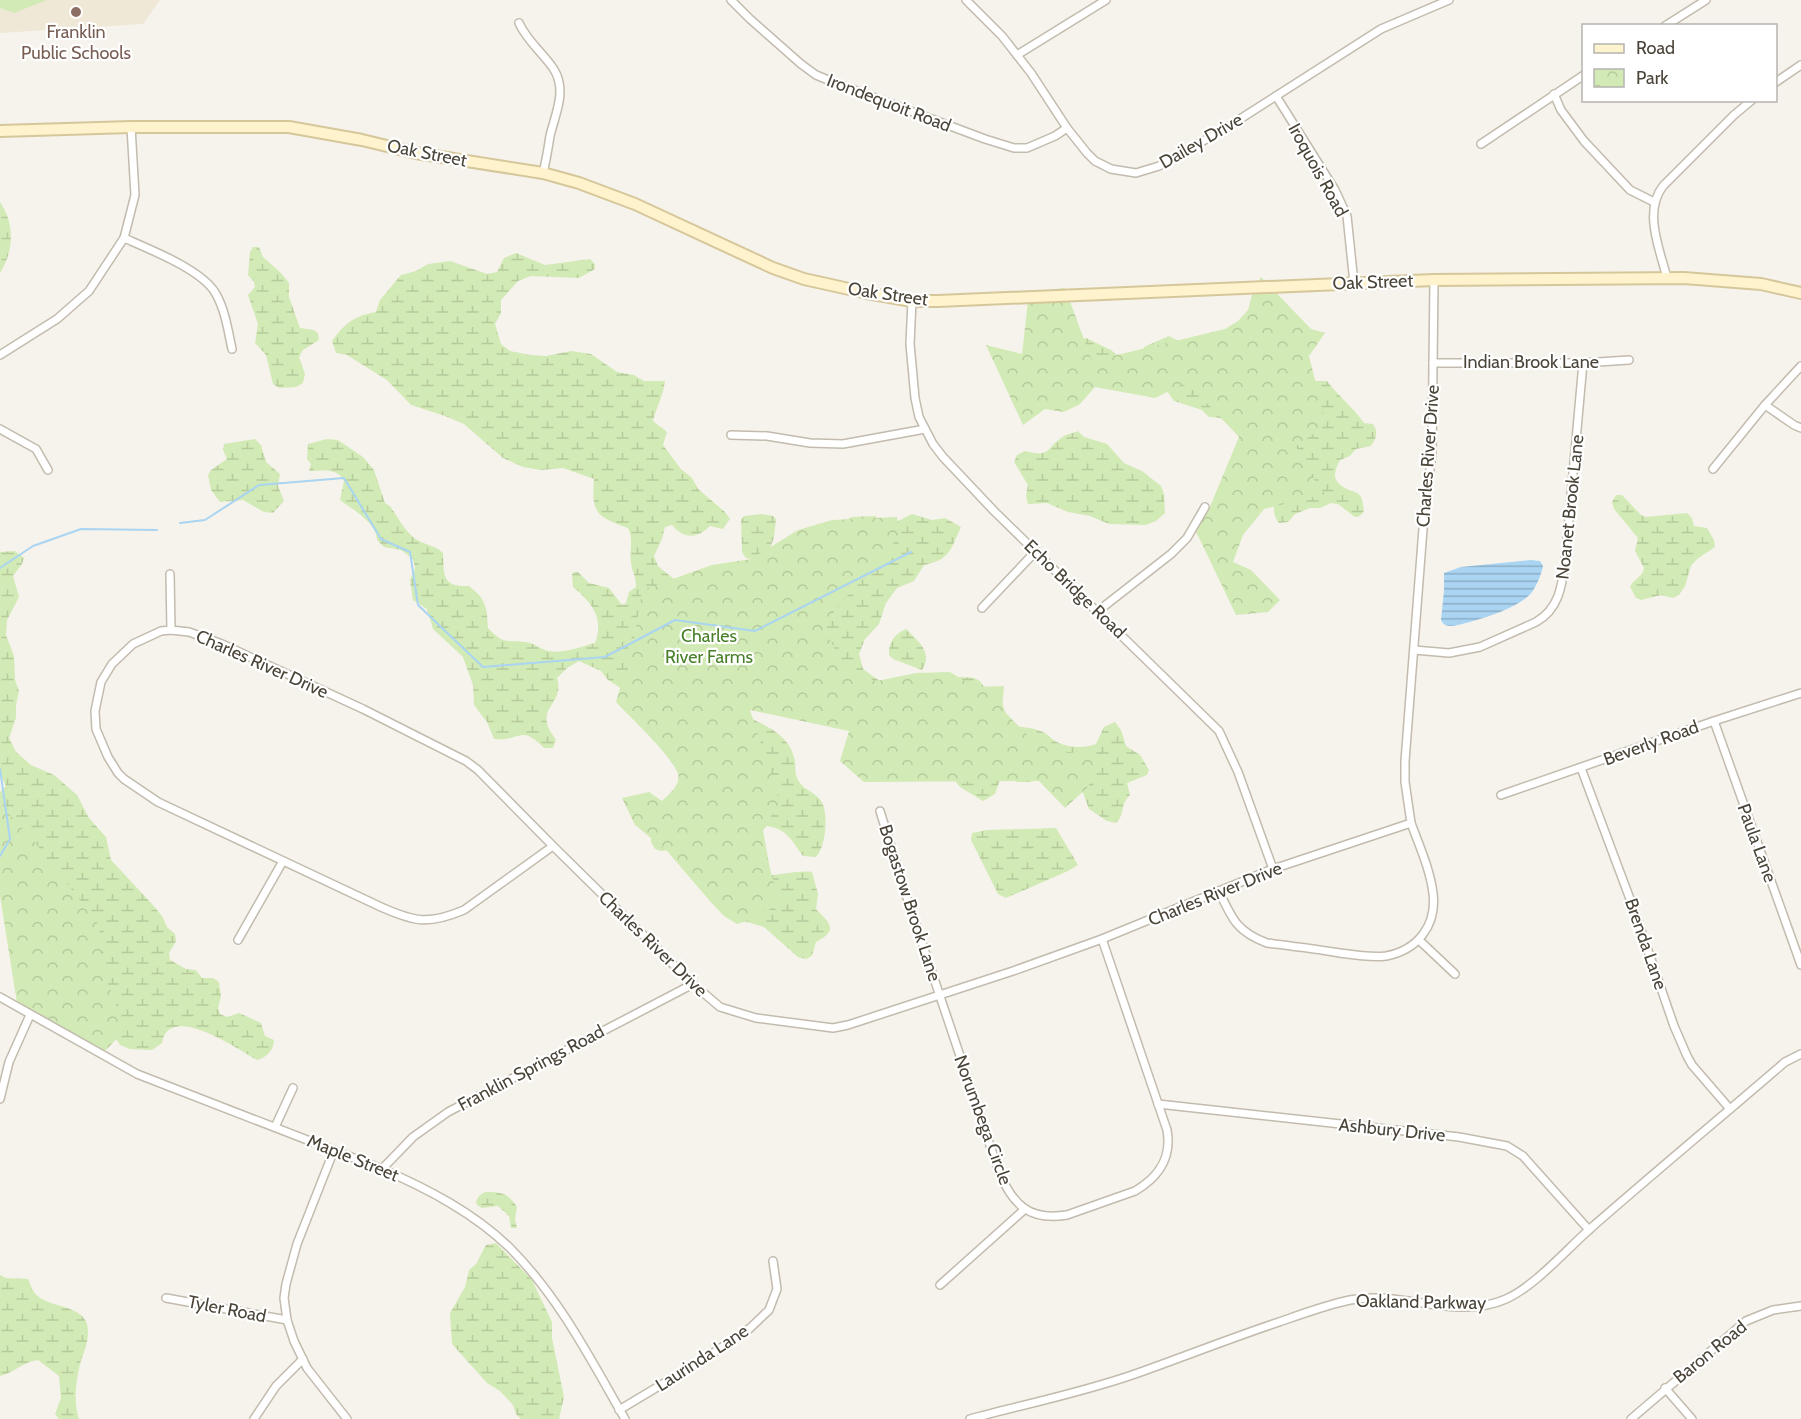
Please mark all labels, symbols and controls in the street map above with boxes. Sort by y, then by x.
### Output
marker: Franklin Public Schools [69,5,83,19]
place label: Franklin Public Schools [21,21,131,64]
legend [1582,24,1777,102]
text: Road [1636,37,1675,59]
text: Park [1636,67,1669,89]
street label: Irondequoit Road [824,69,954,137]
street label: Dailey Drive [1156,108,1246,174]
street label: Iroquois Road [1283,119,1353,221]
street label: Oak Street [385,135,469,171]
street label: Oak Street [1332,270,1414,294]
street label: Oak Street [847,277,929,311]
street label: Indian Brook Lane [1463,351,1599,373]
street label: Charles River Drive [1412,384,1444,528]
street label: Noanet Brook Lane [1551,434,1589,580]
street label: Echo Bridge Road [1020,535,1130,643]
street label: Charles River Drive [192,625,332,703]
park label: Charles River Farms [665,625,753,668]
street label: Beverly Road [1600,716,1702,770]
street label: Paula Lane [1733,801,1781,885]
street label: Bogastow Brook Lane [874,822,946,984]
street label: Charles River Drive [1145,857,1285,931]
street label: Charles River Drive [594,887,712,1001]
street label: Brenda Lane [1620,896,1672,992]
street label: Franklin Springs Road [454,1020,608,1116]
street label: Norumbega Circle [949,1052,1017,1188]
street label: Ashbury Drive [1338,1113,1446,1147]
street label: Maple Street [304,1130,402,1186]
street label: Oakland Parkway [1356,1290,1486,1314]
street label: Tyler Road [186,1291,268,1327]
street label: Baron Road [1669,1316,1751,1388]
street label: Laurinda Lane [651,1320,753,1396]

